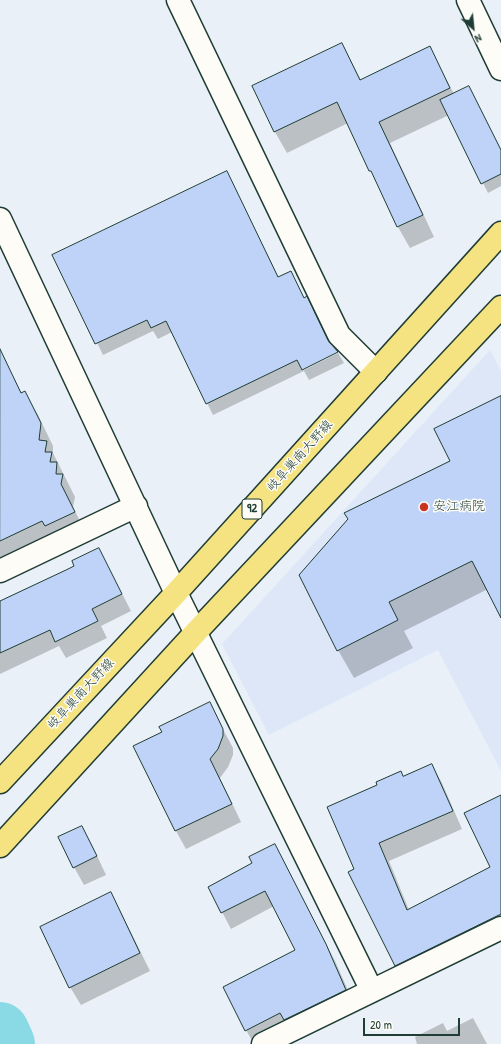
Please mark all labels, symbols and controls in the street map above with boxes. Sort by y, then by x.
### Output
north arrow [453,8,493,48]
text: N [473,31,484,46]
street label: 岐阜巣南大野線 [264,417,336,495]
road number: 92 [242,499,262,519]
place label: 安江病院 [433,499,485,515]
marker: 安江病院 [418,501,430,513]
street label: 岐阜巣南大野線 [44,655,118,733]
scale bar [365,1010,462,1036]
text: 20 m [370,1016,392,1033]

